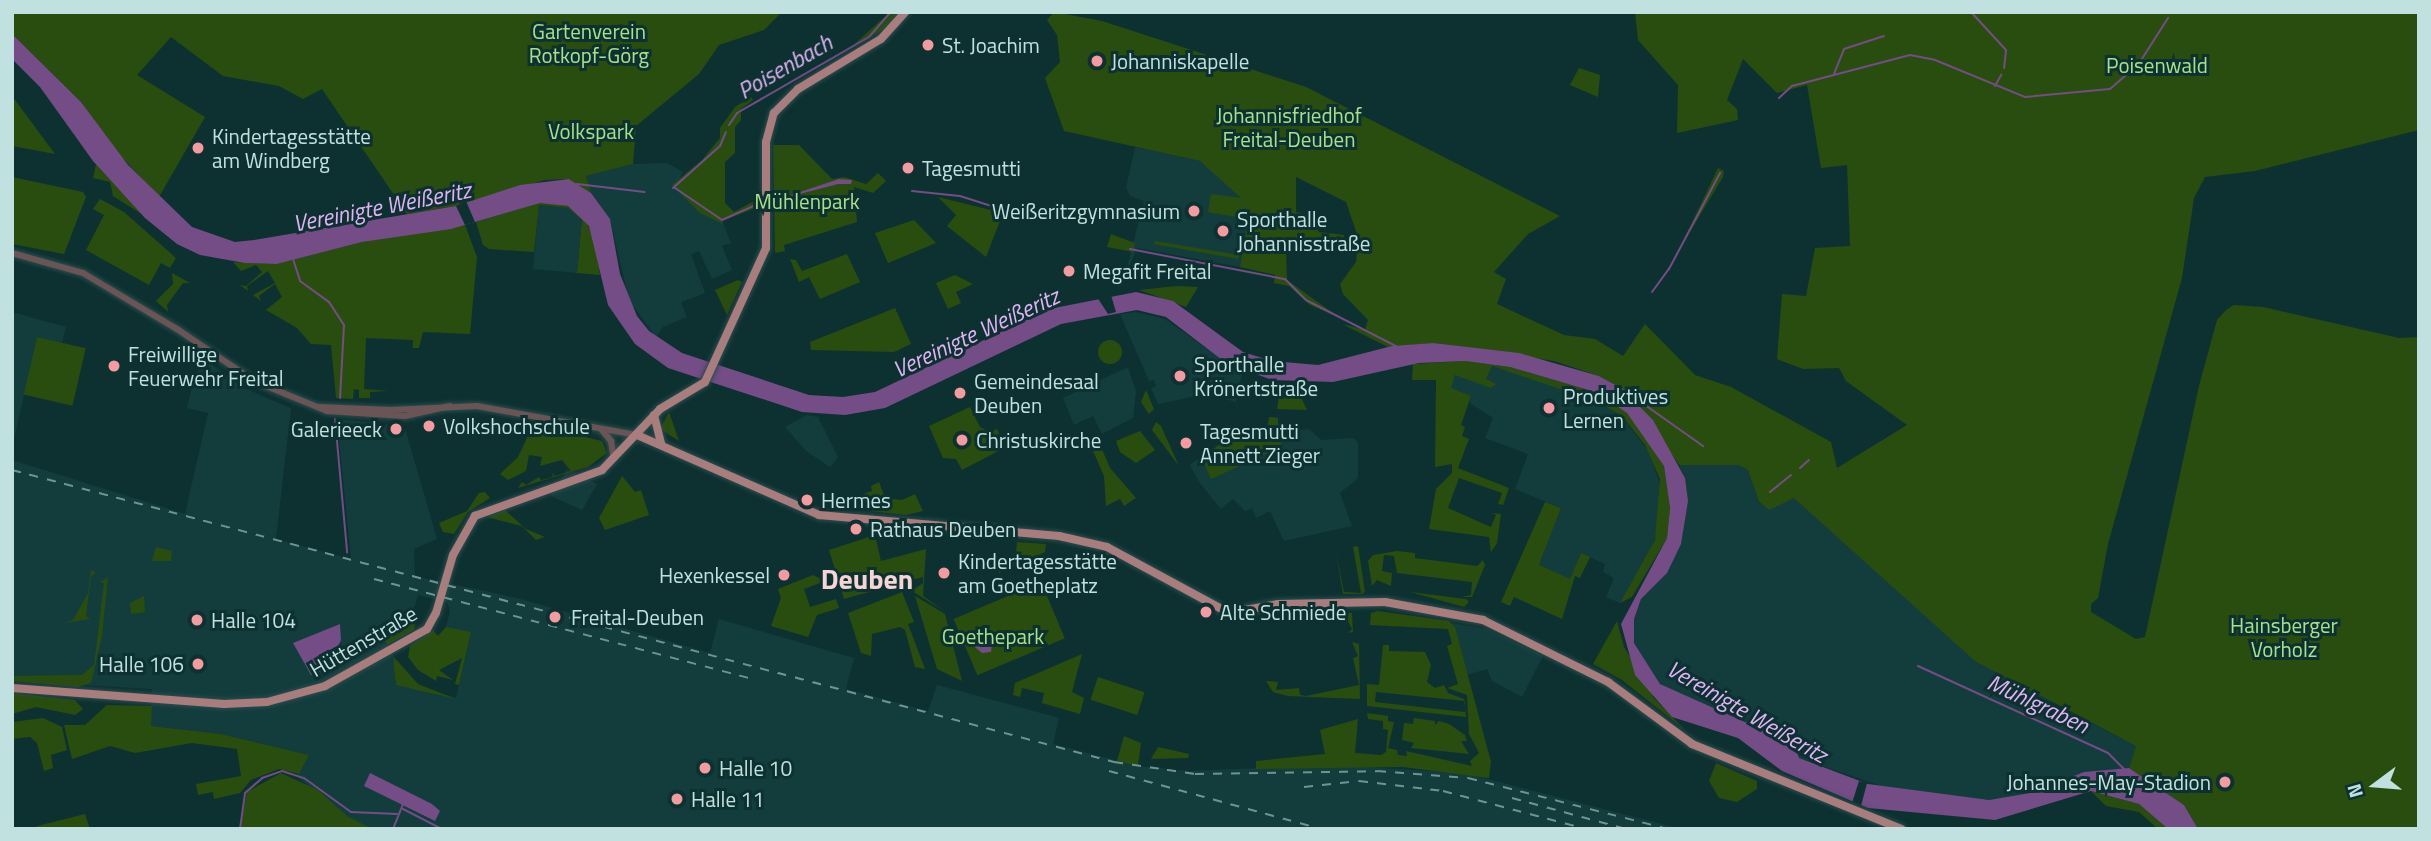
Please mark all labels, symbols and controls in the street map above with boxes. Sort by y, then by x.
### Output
park label: Gartenverein Rotkopf-Görg [529,18,649,68]
water label: Poisenbach [733,29,837,105]
place label: St. Joachim [942,32,1040,58]
marker: St. Joachim [920,37,936,53]
place label: Johanniskapelle [1111,48,1249,74]
park label: Poisenwald [2106,52,2208,78]
marker: Johanniskapelle [1089,53,1105,69]
park label: Johannisfriedhof Freital-Deuben [1216,102,1362,152]
park label: Volkspark [548,118,634,144]
place label: Kindertagesstätte am Windberg [212,123,371,173]
marker: Kindertagesstätte am Windberg [190,140,206,156]
place label: Tagesmutti [922,155,1021,181]
marker: Tagesmutti [900,160,916,176]
water label: Vereinigte Weißeritz [291,176,473,238]
park label: Mühlenpark [754,188,860,214]
place label: Weißeritzgymnasium [992,198,1180,224]
marker: Weißeritzgymnasium [1186,203,1202,219]
place label: Sporthalle Johannisstraße [1237,206,1370,256]
marker: Sporthalle Johannisstraße [1215,223,1231,239]
place label: Megafit Freital [1083,258,1212,284]
marker: Megafit Freital [1061,263,1077,279]
water label: Vereinigte Weißeritz [888,282,1064,384]
place label: Freiwillige Feuerwehr Freital [128,341,284,391]
place label: Sporthalle Krönertstraße [1194,351,1318,401]
marker: Freiwillige Feuerwehr Freital [106,358,122,374]
place label: Gemeindesaal Deuben [974,368,1099,418]
marker: Sporthalle Krönertstraße [1172,368,1188,384]
place label: Produktives Lernen [1563,383,1668,433]
marker: Gemeindesaal Deuben [952,385,968,401]
marker: Produktives Lernen [1541,400,1557,416]
place label: Volkshochschule [443,413,590,439]
place label: Galerieeck [291,416,382,442]
marker: Volkshochschule [421,418,437,434]
place label: Tagesmutti Annett Zieger [1200,418,1320,468]
marker: Galerieeck [388,421,404,437]
place label: Christuskirche [976,427,1101,453]
marker: Christuskirche [954,432,970,448]
marker: Tagesmutti Annett Zieger [1178,435,1194,451]
place label: Hermes [821,487,891,513]
marker: Hermes [799,492,815,508]
place label: Rathaus Deuben [870,516,1016,542]
marker: Rathaus Deuben [848,521,864,537]
place label: Kindertagesstätte am Goetheplatz [958,548,1117,598]
place label: Hexenkessel [659,562,770,588]
district label: Deuben [821,562,913,596]
marker: Kindertagesstätte am Goetheplatz [936,565,952,581]
marker: Hexenkessel [776,567,792,583]
place label: Alte Schmiede [1220,599,1346,625]
street label: Hüttenstraße [305,600,421,682]
place label: Freital-Deuben [571,604,704,630]
marker: Alte Schmiede [1198,604,1214,620]
place label: Halle 104 [211,607,296,633]
marker: Freital-Deuben [545,607,565,627]
marker: Halle 104 [189,612,205,628]
park label: Hainsberger Vorholz [2230,612,2338,662]
park label: Goethepark [942,623,1044,649]
place label: Halle 106 [99,651,184,677]
water label: Vereinigte Weißeritz [1662,655,1832,769]
marker: Halle 106 [190,656,206,672]
water label: Mühlgraben [1983,669,2093,739]
north arrow [2340,750,2410,820]
place label: Halle 10 [719,755,792,781]
marker: Halle 10 [697,760,713,776]
place label: Johannes-May-Stadion [2007,769,2211,795]
marker: Johannes-May-Stadion [2217,774,2233,790]
text: N [2339,781,2370,801]
place label: Halle 11 [691,786,764,812]
marker: Halle 11 [669,791,685,807]

